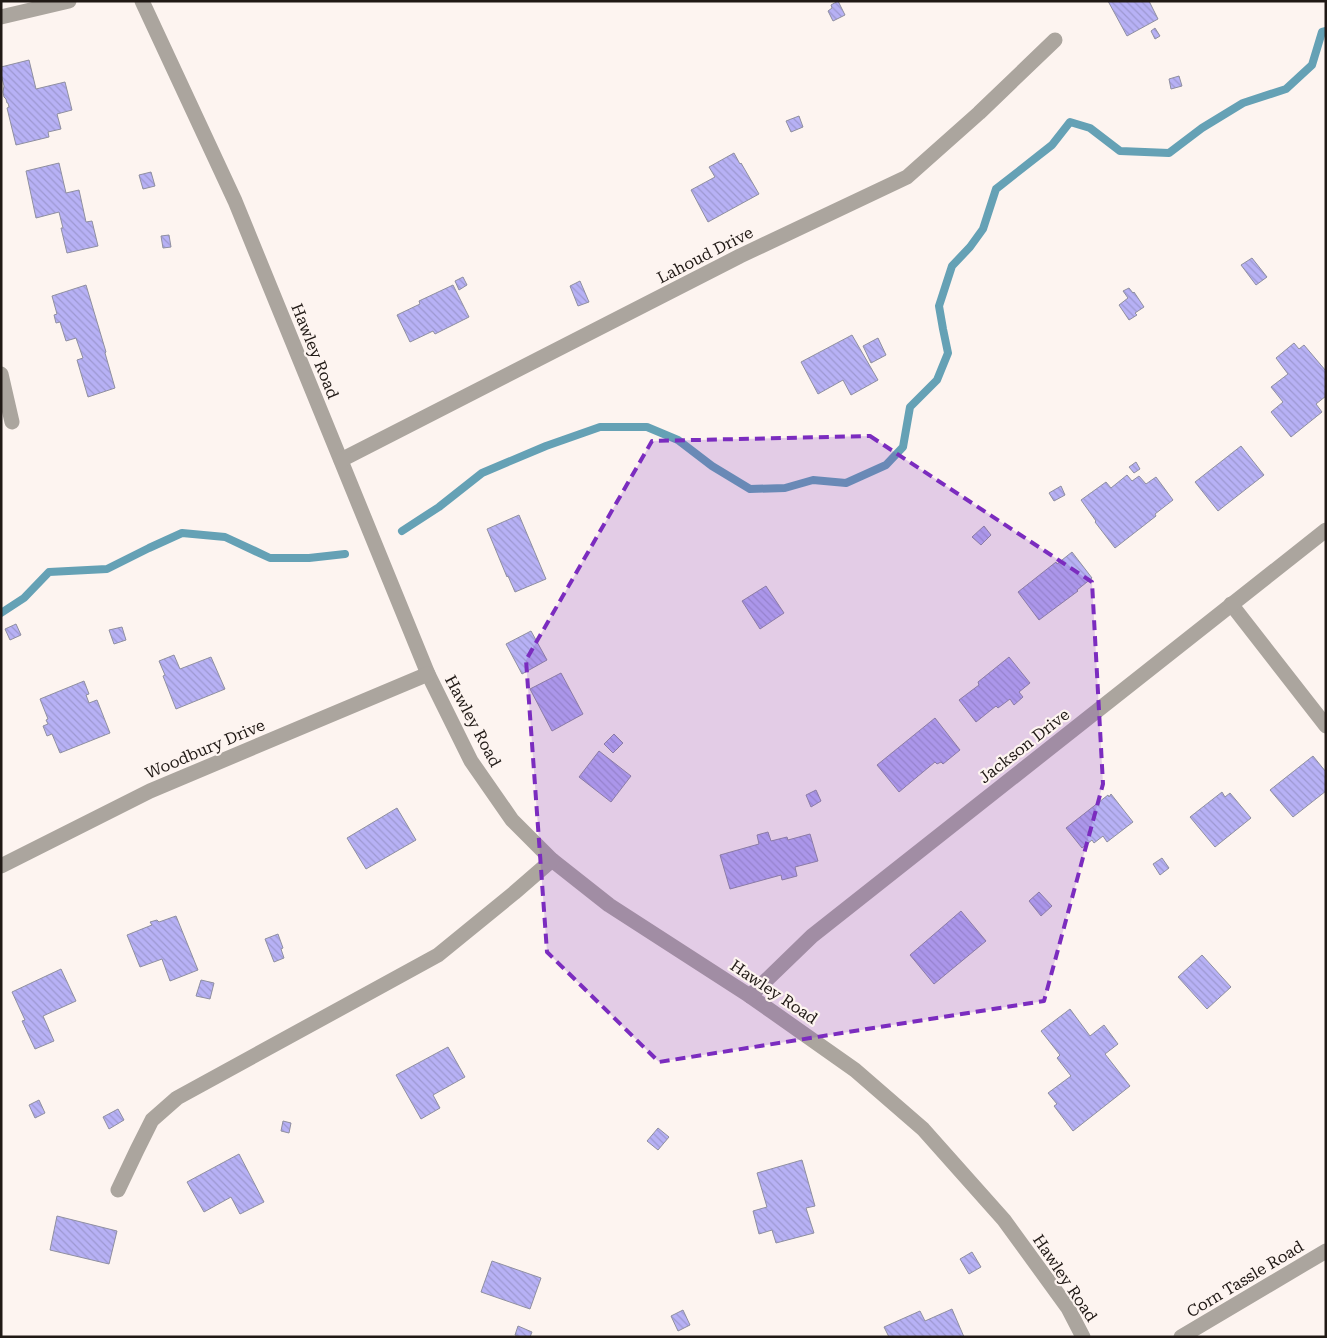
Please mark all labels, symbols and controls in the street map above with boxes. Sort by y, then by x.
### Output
street label: Lahoud Drive [654,223,756,287]
street label: Hawley Road [287,301,343,401]
street label: Hawley Road [441,672,505,770]
street label: Jackson Drive [975,705,1073,787]
street label: Woodbury Drive [142,715,268,783]
street label: Hawley Road [727,956,821,1028]
street label: Hawley Road [1029,1231,1101,1325]
street label: Corn Tassle Road [1183,1237,1307,1321]

